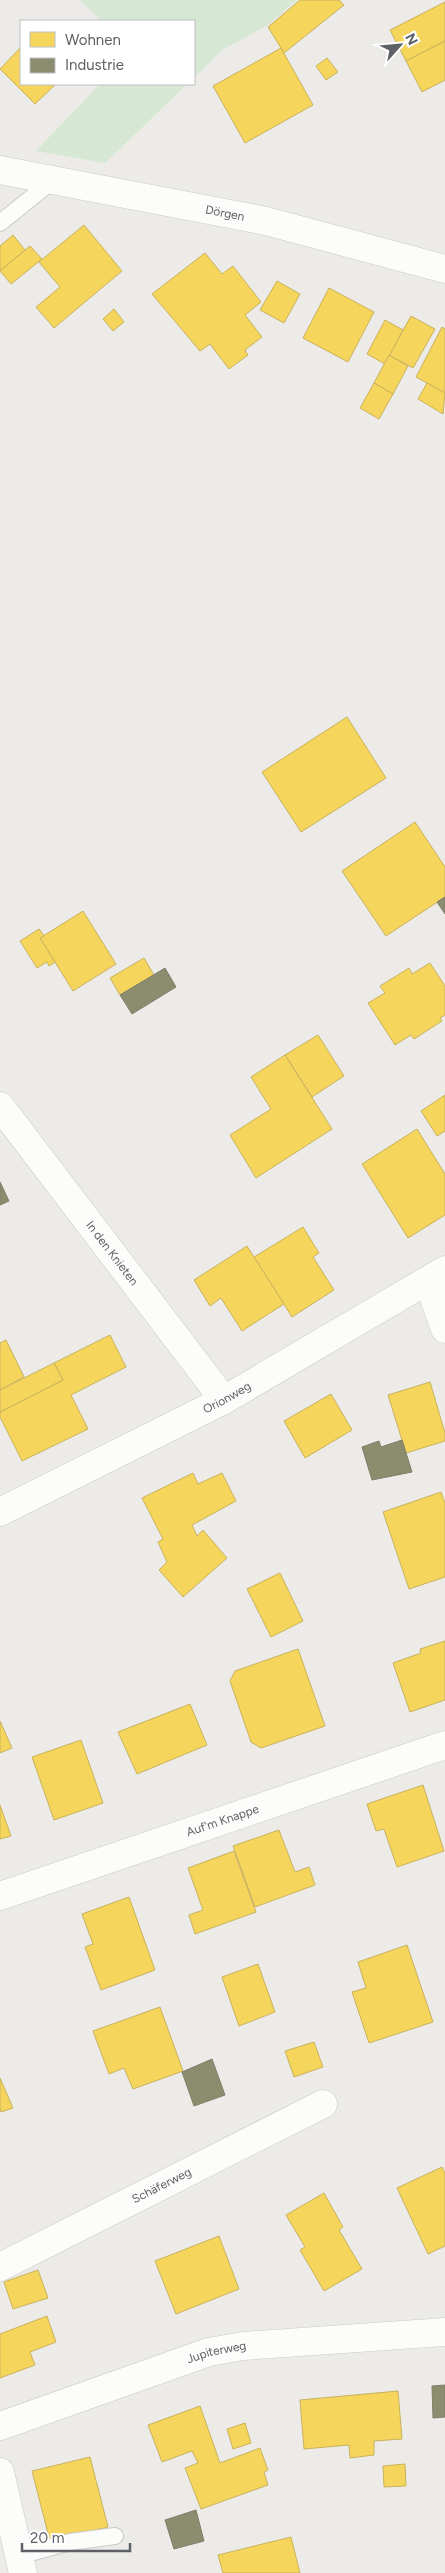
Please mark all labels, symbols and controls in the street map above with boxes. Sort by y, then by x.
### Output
legend [20,20,195,85]
north arrow [375,20,425,70]
text: Wohnen [65,31,121,49]
text: N [401,31,421,48]
text: Industrie [65,56,124,74]
street label: Dörgen [204,203,246,224]
street label: In den Knieten [83,1218,141,1288]
street label: Orionweg [201,1379,253,1416]
street label: Auf'm Knappe [184,1802,261,1839]
street label: Schäferweg [130,2165,194,2206]
street label: Jupiterweg [185,2339,247,2366]
scale bar [22,2520,130,2552]
text: 20 m [30,2529,64,2547]

